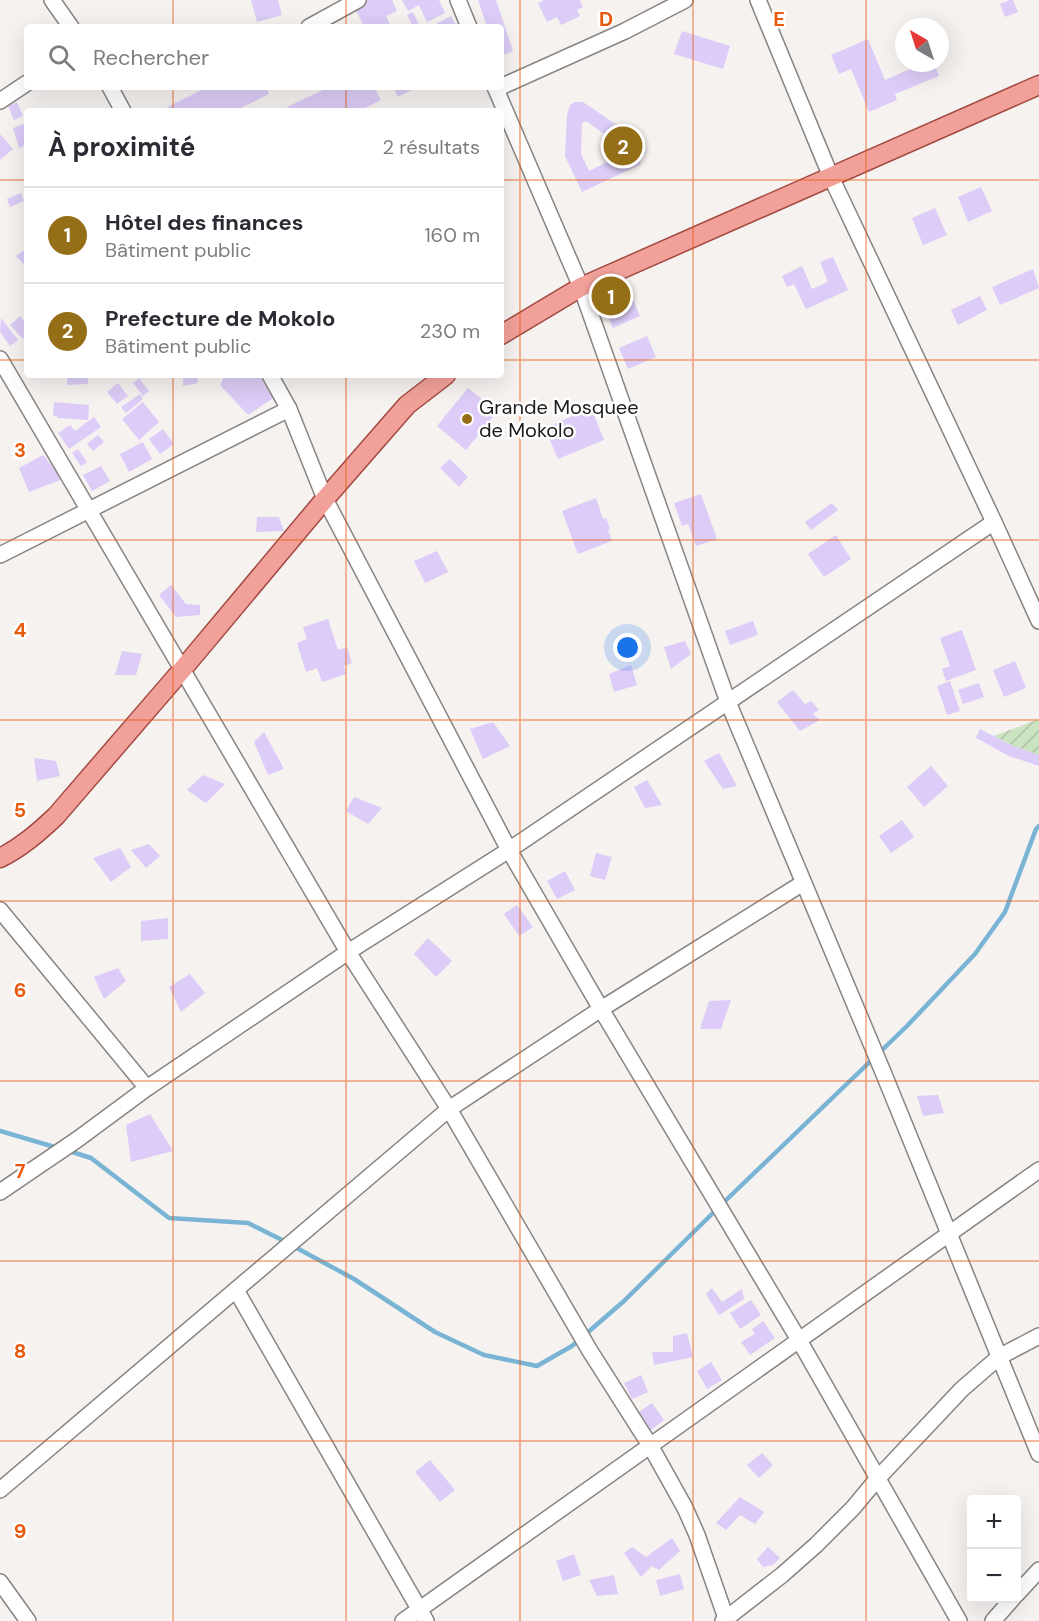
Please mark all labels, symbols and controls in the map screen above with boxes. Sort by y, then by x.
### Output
text: D [599,6,613,32]
text: E [773,6,785,32]
north arrow [895,18,949,72]
search box [24,24,504,90]
icon: search [45,41,78,74]
text: Rechercher [93,43,209,72]
pin: 2 [604,124,642,168]
text: À proximité [48,130,195,164]
text: 2 résultats [383,134,480,160]
text: Hôtel des finances [105,208,304,237]
text: 1 [64,222,71,248]
text: 160 m [424,222,480,248]
text: Bâtiment public [105,237,251,263]
pin: 1 [592,274,630,318]
text: Prefecture de Mokolo [105,304,335,333]
text: 2 [62,318,73,344]
text: 230 m [420,318,480,344]
text: Bâtiment public [105,333,251,359]
place label: Grande Mosquee de Mokolo [479,394,639,443]
marker: Grande Mosquee de Mokolo [460,412,474,426]
text: 3 [14,437,26,463]
text: 4 [14,617,27,643]
your location [613,633,642,662]
text: 5 [14,797,26,823]
text: 6 [14,977,26,1003]
text: 7 [15,1158,26,1184]
text: 8 [14,1338,26,1364]
map controls [967,1495,1021,1603]
button: + [967,1495,1021,1549]
text: 9 [14,1518,26,1544]
button: − [967,1549,1021,1603]

